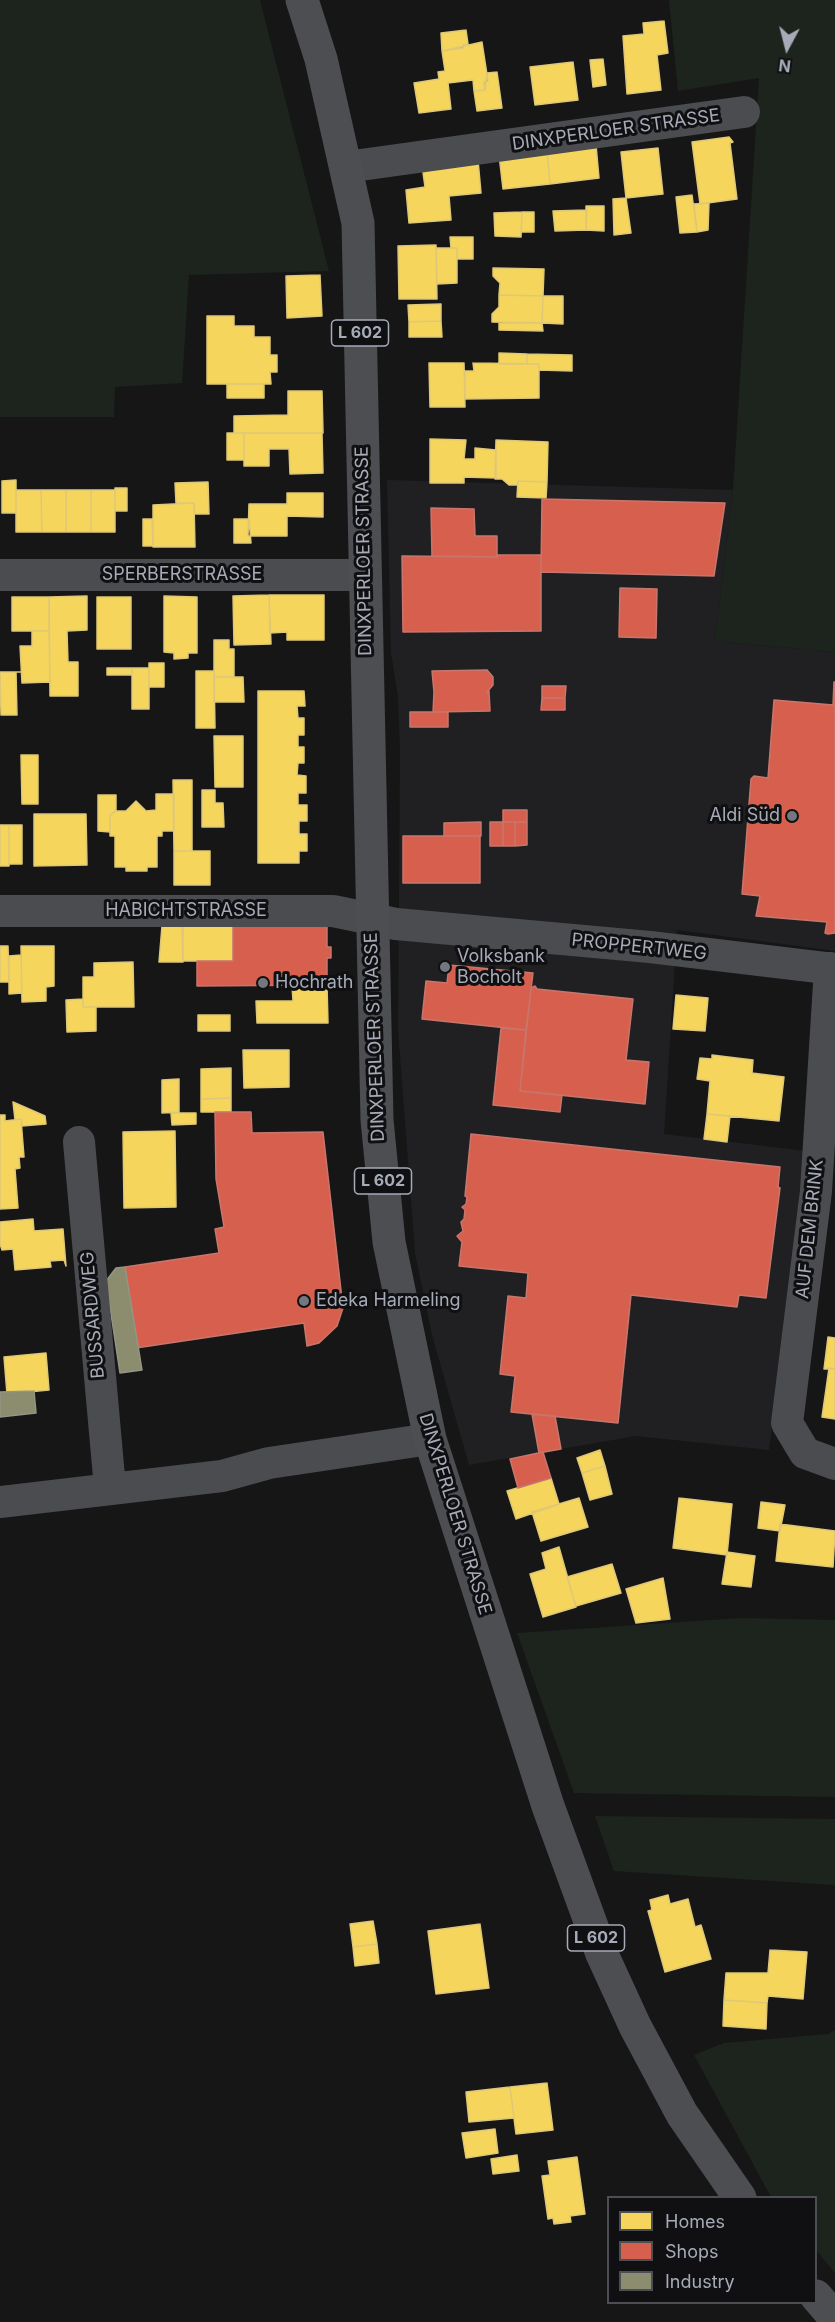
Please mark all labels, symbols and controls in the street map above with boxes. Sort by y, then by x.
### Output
north arrow [757,18,817,78]
text: N [778,55,792,77]
street label: DINXPERLOER STRASSE [511,105,721,155]
road number: L 602 [332,320,388,346]
street label: DINXPERLOER STRASSE [351,446,377,656]
street label: SPERBERSTRASSE [102,564,262,586]
place label: Aldi Süd [710,805,780,827]
marker: Aldi Süd [785,809,799,823]
street label: HABICHTSTRASSE [105,900,267,922]
street label: PROPPERTWEG [570,929,708,965]
street label: DINXPERLOER STRASSE [361,932,389,1142]
place label: Volksbank Bocholt [457,946,545,988]
marker: Volksbank Bocholt [438,960,452,974]
place label: Hochrath [275,972,354,994]
marker: Hochrath [256,976,270,990]
street label: AUF DEM BRINK [792,1158,828,1300]
road number: L 602 [354,1168,412,1194]
street label: BUSSARDWEG [77,1251,109,1379]
place label: Edeka Harmeling [316,1290,461,1312]
marker: Edeka Harmeling [297,1294,311,1308]
street label: DINXPERLOER STRASSE [414,1411,496,1617]
road number: L 602 [568,1925,624,1951]
legend [607,2196,817,2304]
text: Homes [665,2211,725,2232]
text: Shops [665,2241,719,2262]
text: Industry [665,2271,735,2292]

